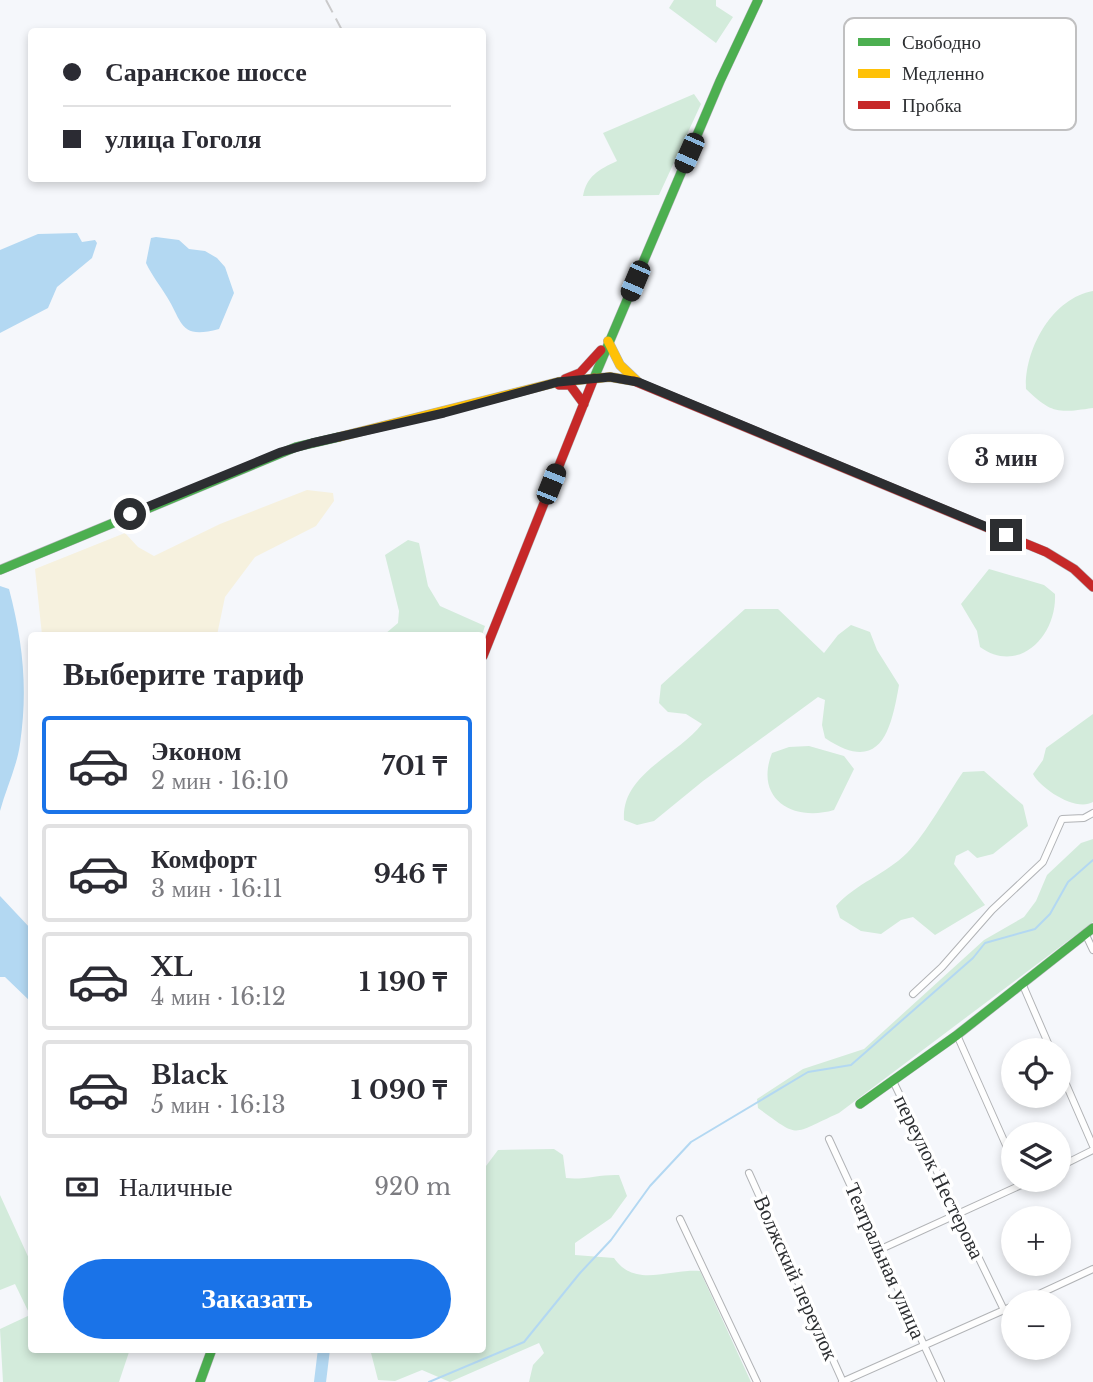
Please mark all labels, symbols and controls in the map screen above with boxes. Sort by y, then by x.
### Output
legend [844,18,1076,130]
text: Свободно [902,31,981,54]
text: Саранское шоссе [105,56,307,88]
text: Медленно [902,62,984,85]
text: Пробка [902,94,962,117]
text: улица Гоголя [105,123,262,155]
car [671,130,708,176]
car [618,258,653,304]
callout: 3 мин [948,434,1064,482]
text: 3 мин [975,444,1037,472]
car [534,461,569,507]
route start [114,498,146,530]
route end [990,519,1022,551]
text: Выберите тариф [63,654,304,694]
icon: car [67,734,130,797]
text: Эконом [151,735,241,767]
text: 701 ₸ [382,750,447,782]
text: 2 мин · 16:10 [151,767,289,795]
icon: car [67,842,130,905]
text: Комфорт [151,843,257,875]
text: 946 ₸ [374,858,447,890]
text: 3 мин · 16:11 [151,875,283,903]
icon: car [67,950,130,1013]
text: XL [151,951,193,983]
text: 1 190 ₸ [359,966,447,998]
text: 4 мин · 16:12 [151,983,286,1011]
map controls [1001,1038,1071,1360]
button: locate [1001,1038,1071,1108]
icon: car [67,1058,130,1121]
text: Black [151,1059,228,1091]
text: 1 090 ₸ [351,1074,447,1106]
text: 5 мин · 16:13 [151,1091,286,1119]
street label: переулок Нестерова [888,1091,990,1264]
button: layers [1001,1122,1071,1192]
icon: cash [63,1168,101,1206]
text: Наличные [119,1171,232,1203]
text: 920 m [374,1173,451,1201]
street label: Театральная улица [839,1179,931,1344]
street label: Волжский переулок [748,1192,844,1365]
button: + [1001,1206,1071,1276]
button: Заказать [63,1259,451,1339]
button: − [1001,1290,1071,1360]

